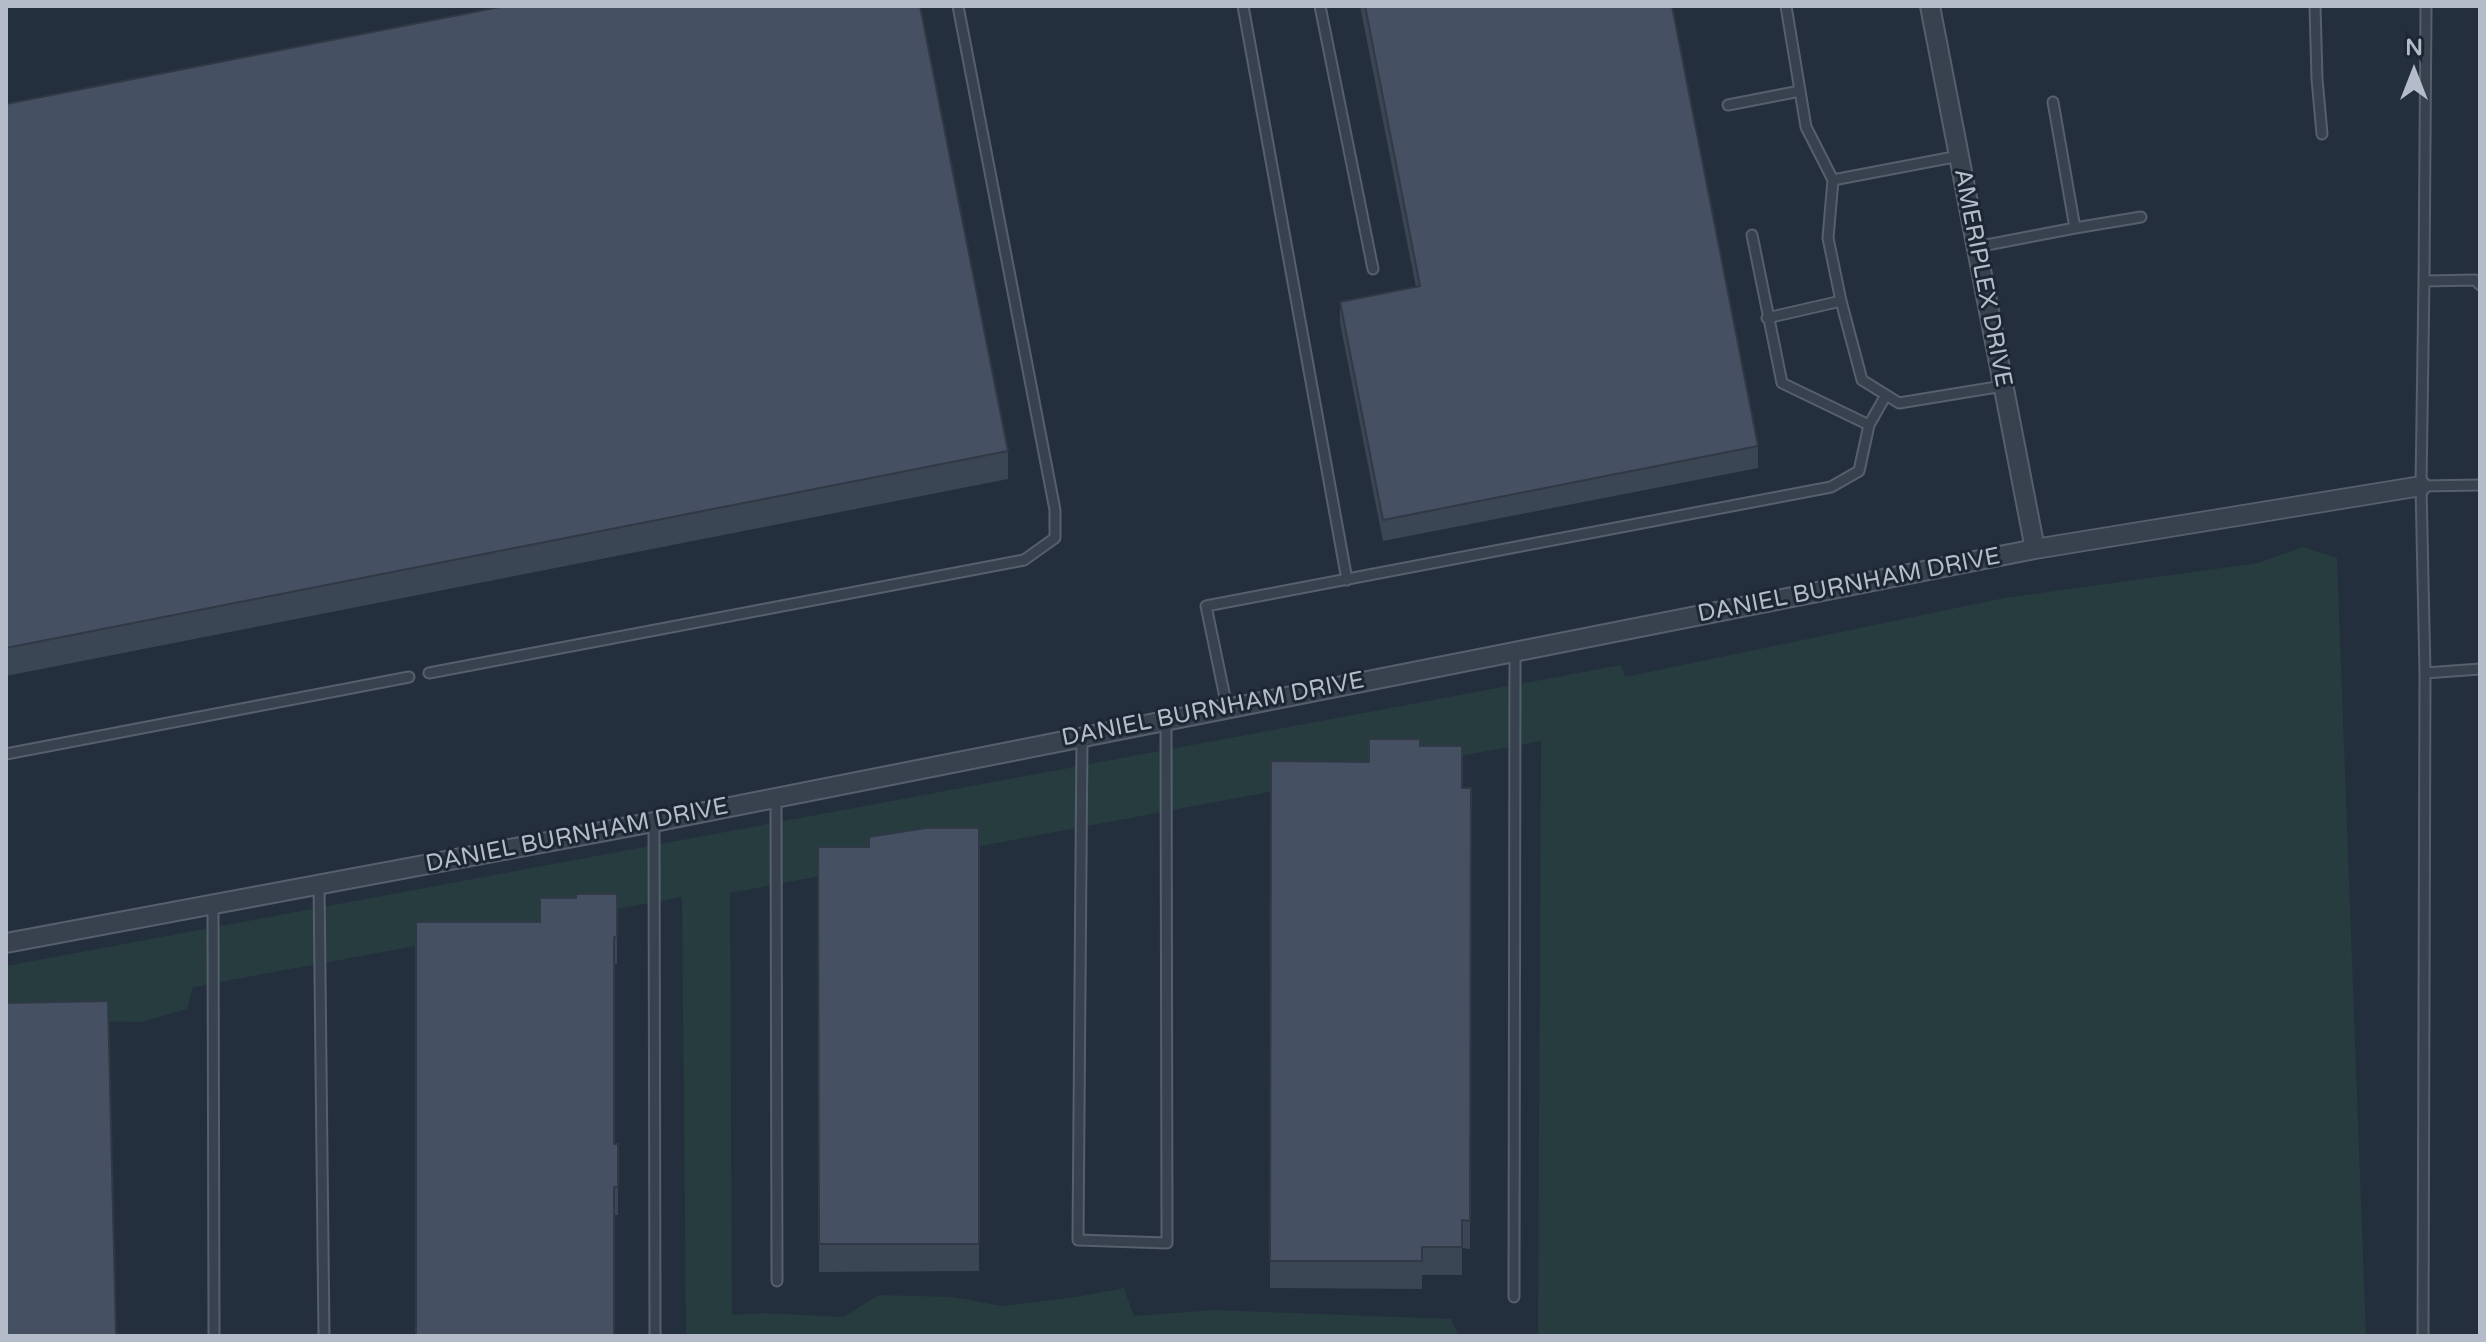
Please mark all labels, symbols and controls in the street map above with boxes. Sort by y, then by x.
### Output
north arrow [2374,32,2454,112]
text: N [2405,35,2423,61]
street label: AMERIPLEX DRIVE [1947,166,2017,390]
street label: DANIEL BURNHAM DRIVE [1695,543,2003,629]
street label: DANIEL BURNHAM DRIVE [1059,667,1367,753]
street label: DANIEL BURNHAM DRIVE [423,793,731,879]

